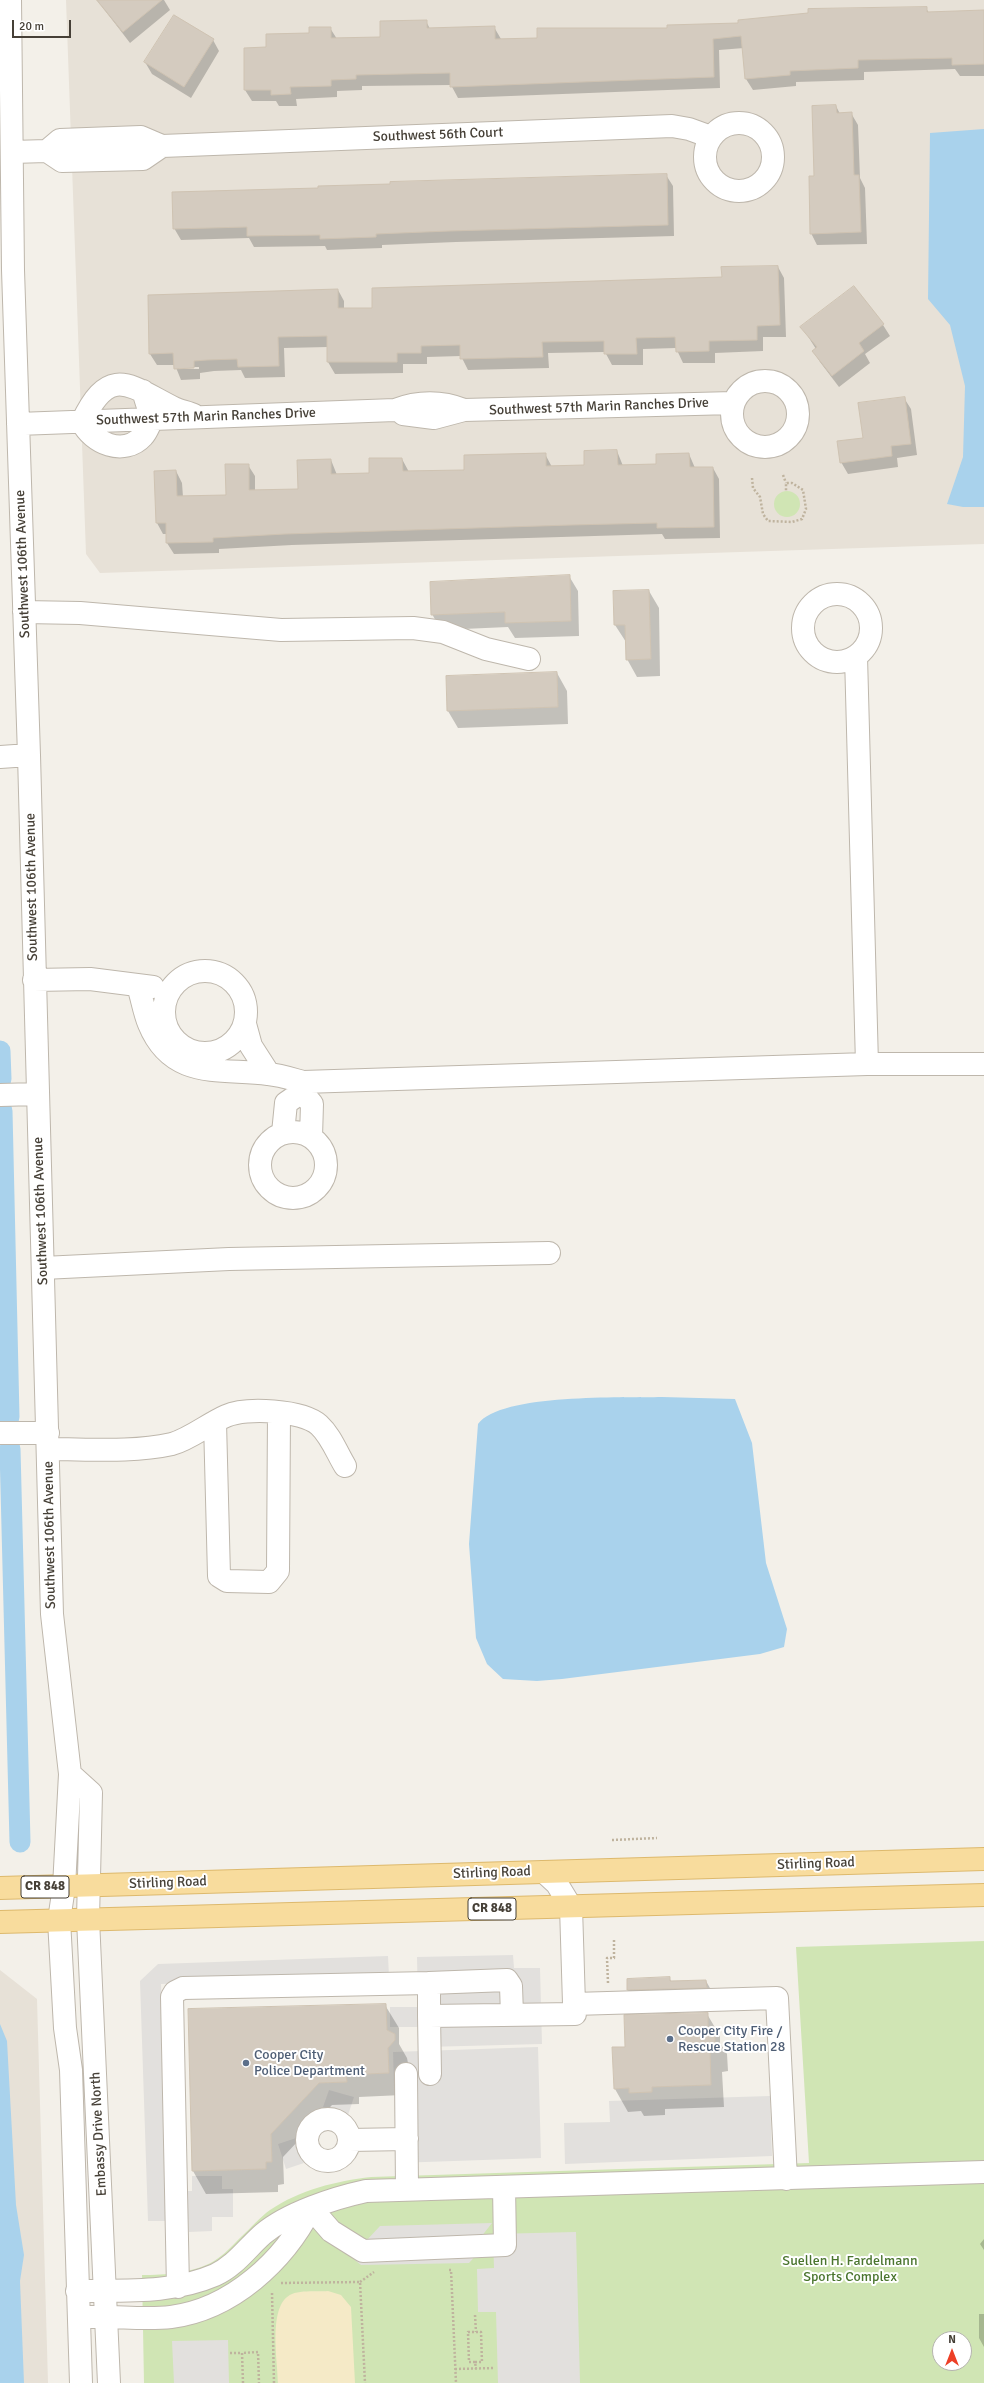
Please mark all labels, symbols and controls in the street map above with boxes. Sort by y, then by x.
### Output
scale bar [14,12,73,38]
text: 20 m [19,19,44,34]
street label: Southwest 56th Court [373,124,503,146]
street label: Southwest 57th Marin Ranches Drive [489,395,709,419]
street label: Southwest 57th Marin Ranches Drive [96,405,316,429]
street label: Southwest 106th Avenue [12,490,34,638]
street label: Southwest 106th Avenue [22,813,42,961]
street label: Southwest 106th Avenue [30,1137,52,1285]
street label: Southwest 106th Avenue [40,1461,60,1609]
street label: Stirling Road [777,1854,855,1874]
street label: Stirling Road [453,1863,531,1883]
street label: Stirling Road [129,1873,207,1893]
road number: CR 848 [21,1876,69,1898]
road number: CR 848 [468,1898,516,1920]
place label: Cooper City Fire / Rescue Station 28 [678,2023,785,2056]
marker: Cooper City Fire / Rescue Station 28 [665,2034,675,2044]
place label: Cooper City Police Department [254,2047,365,2080]
marker: Cooper City Police Department [241,2058,251,2068]
street label: Embassy Drive North [87,2071,111,2197]
park label: Suellen H. Fardelmann Sports Complex [782,2253,918,2286]
north arrow [932,2331,972,2371]
text: N [948,2333,956,2346]

